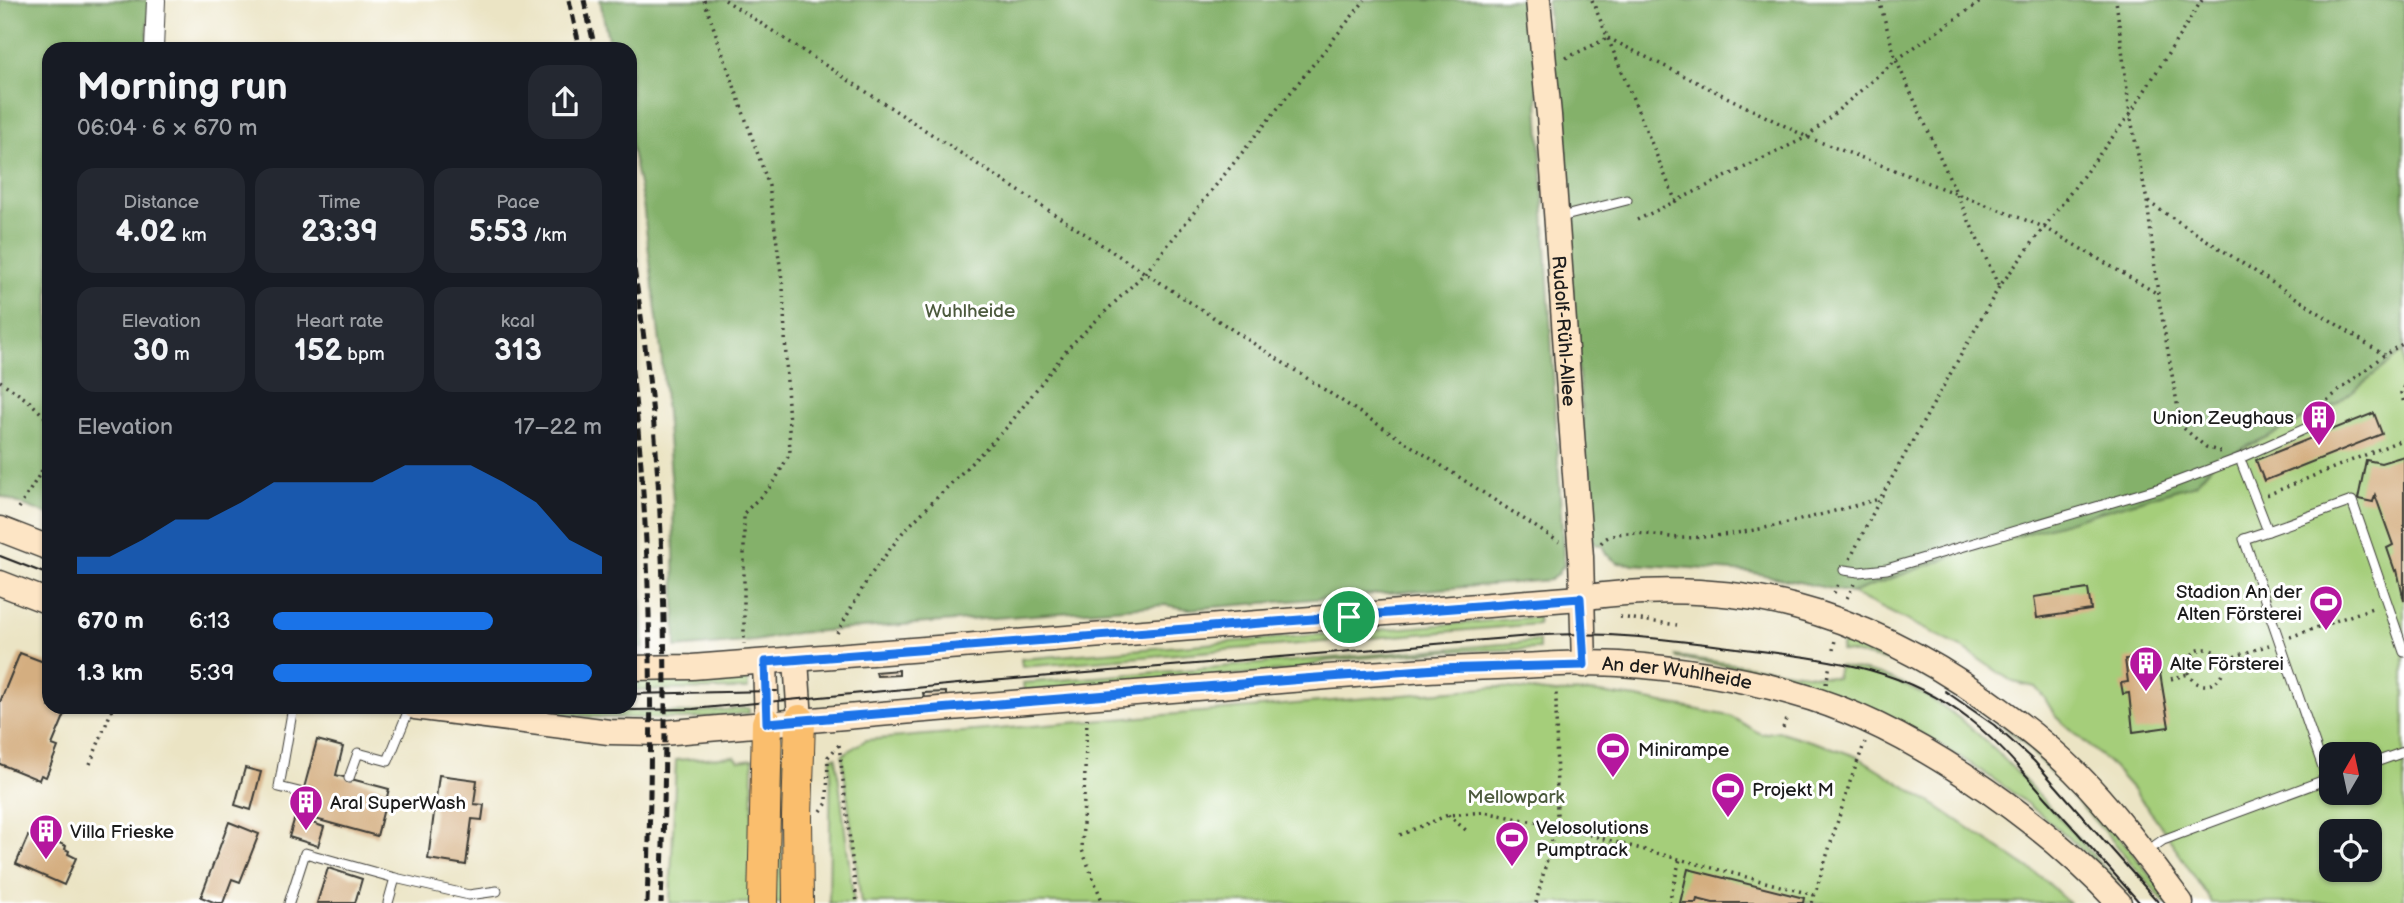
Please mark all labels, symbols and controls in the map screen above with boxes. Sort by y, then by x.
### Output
text: Morning run [77,65,288,110]
button: share [528,65,602,139]
text: 06:04 · 6 × 670 m [77,114,258,142]
text: Distance [123,191,199,214]
text: Time [318,191,361,214]
text: Pace [496,191,539,214]
text: 4.02 [116,214,177,250]
text: 23:39 [301,214,378,250]
text: 5:53 [469,214,528,250]
text: km [177,224,207,247]
text: /km [528,224,567,247]
street label: Rudolf-Rühl-Allee [1546,255,1580,407]
park label: Wuhlheide [925,300,1015,323]
text: Elevation [122,310,201,333]
text: Heart rate [296,310,383,333]
text: kcal [501,310,535,333]
text: 30 [133,333,169,369]
text: 152 [294,333,342,369]
text: 313 [494,333,542,369]
text: m [169,343,190,366]
text: bpm [342,343,385,366]
building icon: Union Zeughaus [2300,398,2338,447]
place label: Union Zeughaus [2153,407,2294,430]
text: Elevation [77,413,173,441]
text: 17–22 m [514,413,602,441]
place label: Stadion An der Alten Försterei [2176,581,2303,626]
sports icon: Stadion An der Alten Försterei [2307,583,2345,632]
pin [1319,587,1379,647]
icon: arrive [1330,598,1368,636]
text: 670 m [77,607,144,635]
text: 6:13 [189,607,231,635]
building icon: Alte Försterei [2127,644,2165,693]
street label: An der Wuhlheide [1601,653,1754,695]
place label: Alte Försterei [2170,653,2284,676]
text: 1.3 km [77,659,143,687]
text: 5:39 [189,659,234,687]
sports icon: Minirampe [1594,730,1632,779]
place label: Minirampe [1638,739,1729,762]
north arrow [2319,742,2382,805]
map controls [2319,742,2382,882]
sports icon: Projekt M [1709,770,1747,819]
place label: Projekt M [1752,779,1834,802]
building icon: Aral SuperWash [287,783,325,832]
park label: Mellowpark [1467,786,1565,809]
place label: Aral SuperWash [330,792,466,815]
building icon: Villa Frieske [27,812,65,861]
place label: Velosolutions Pumptrack [1536,817,1649,862]
sports icon: Velosolutions Pumptrack [1493,819,1531,868]
button: locate [2319,819,2382,882]
place label: Villa Frieske [70,821,174,844]

